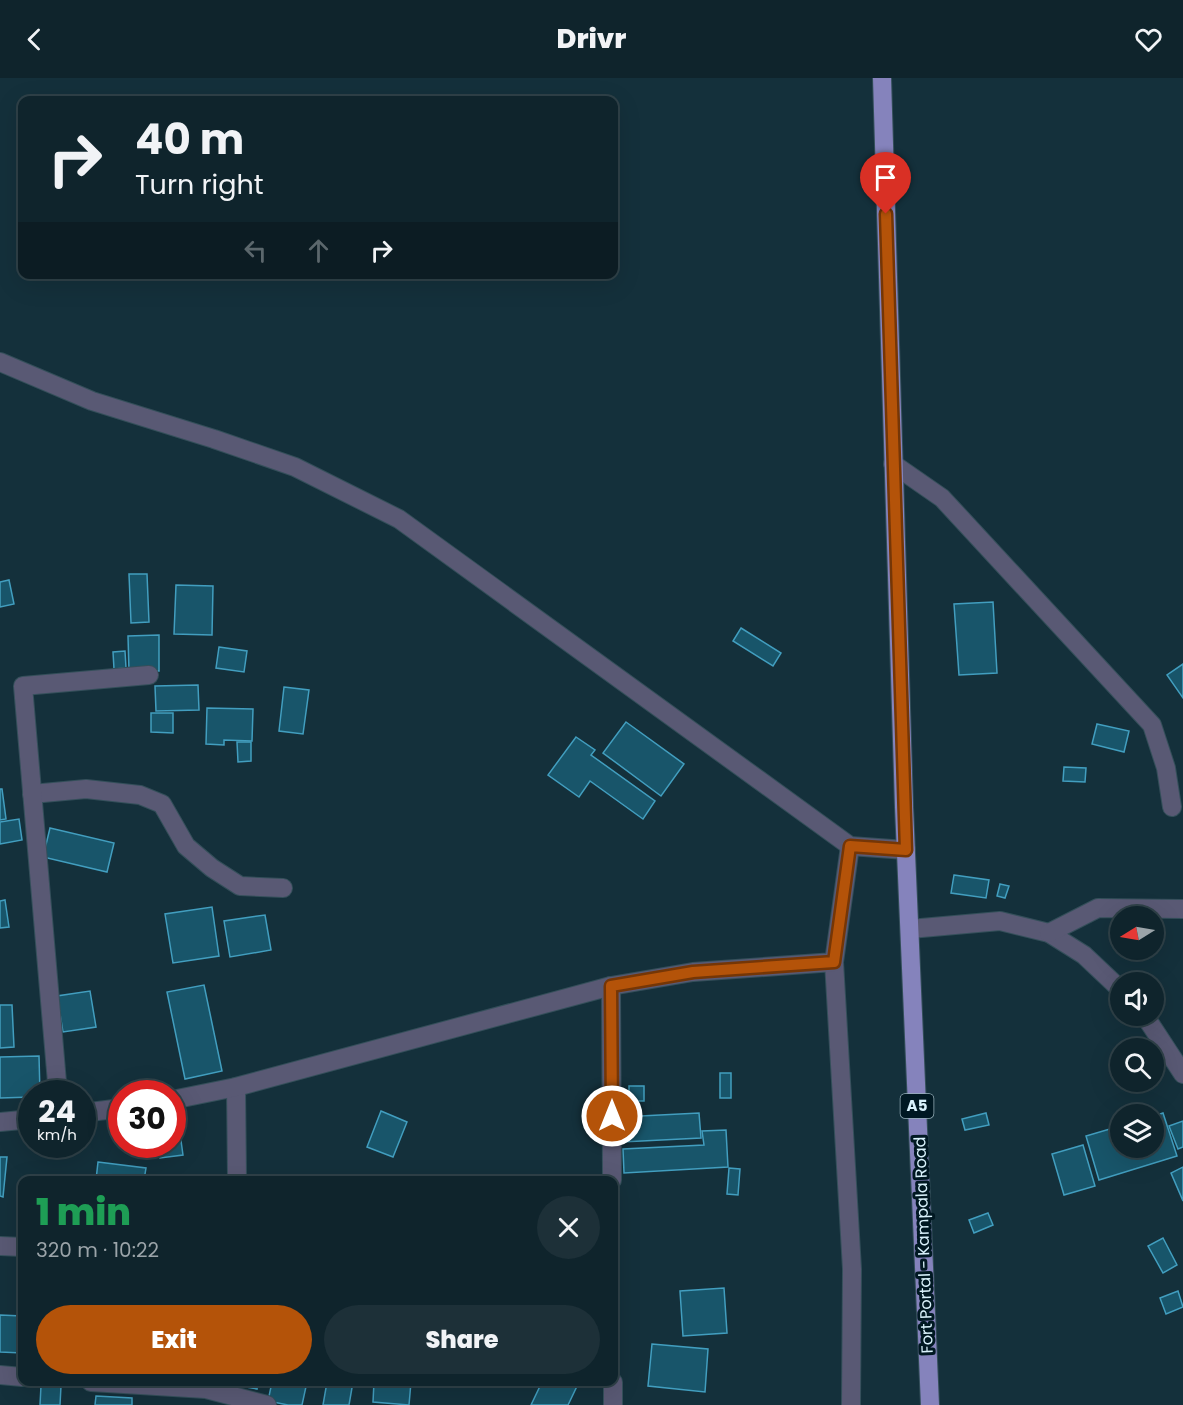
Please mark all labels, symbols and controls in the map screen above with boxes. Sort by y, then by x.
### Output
text: Drivr [557,20,626,57]
icon: back [18,23,51,56]
icon: heart [1132,23,1165,56]
text: 40 m [135,110,244,169]
icon: right [36,120,114,198]
pin [860,152,911,214]
icon: arrive [869,161,902,194]
text: Turn right [135,166,264,203]
icon: left [239,234,272,267]
icon: ahead [302,234,335,267]
icon: right [365,234,398,267]
north arrow [1110,906,1164,960]
map controls [1110,906,1164,1158]
button: sound [1110,972,1164,1026]
button: search [1110,1038,1164,1092]
speed limit sign: 30 [108,1080,186,1158]
position arrow [580,1084,644,1148]
text: 24 [38,1090,76,1133]
road number: A5 [900,1094,934,1118]
button: layers [1110,1104,1164,1158]
text: km/h [37,1124,77,1145]
street label: Fort Portal - Kampala Road [908,1136,939,1354]
text: 1 min [36,1187,131,1238]
button: close [537,1196,600,1259]
text: 320 m · 10:22 [36,1236,159,1264]
button: Exit [36,1305,312,1374]
button: Share [324,1305,600,1374]

